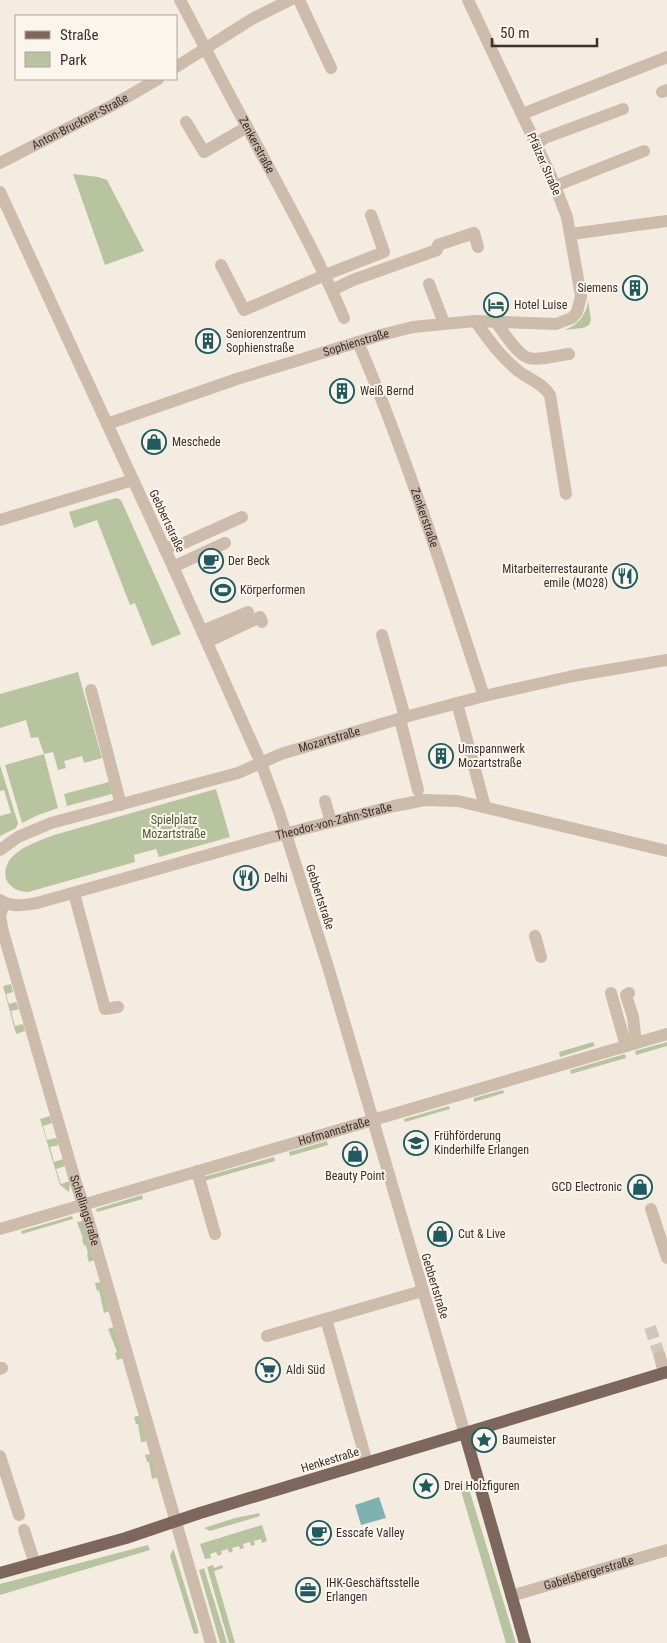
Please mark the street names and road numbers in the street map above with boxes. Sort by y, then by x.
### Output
street label: Anton-Bruckner-Straße [29,91,131,153]
street label: Zenkerstraße [236,114,278,176]
street label: Pfälzer Straße [524,131,564,198]
street label: Sophienstraße [321,326,391,359]
street label: Zenkerstraße [408,486,442,550]
street label: Gebbertstraße [146,487,188,555]
street label: Mozartstraße [297,724,362,755]
street label: Theodor-von-Zahn-Straße [274,800,394,843]
street label: Gebbertstraße [303,863,337,932]
street label: Hofmannstraße [297,1114,372,1148]
street label: Schellingstraße [67,1173,102,1248]
street label: Gebbertstraße [418,1252,452,1321]
street label: Henkestraße [299,1444,361,1475]
street label: Gabelsbergerstraße [542,1553,636,1593]

